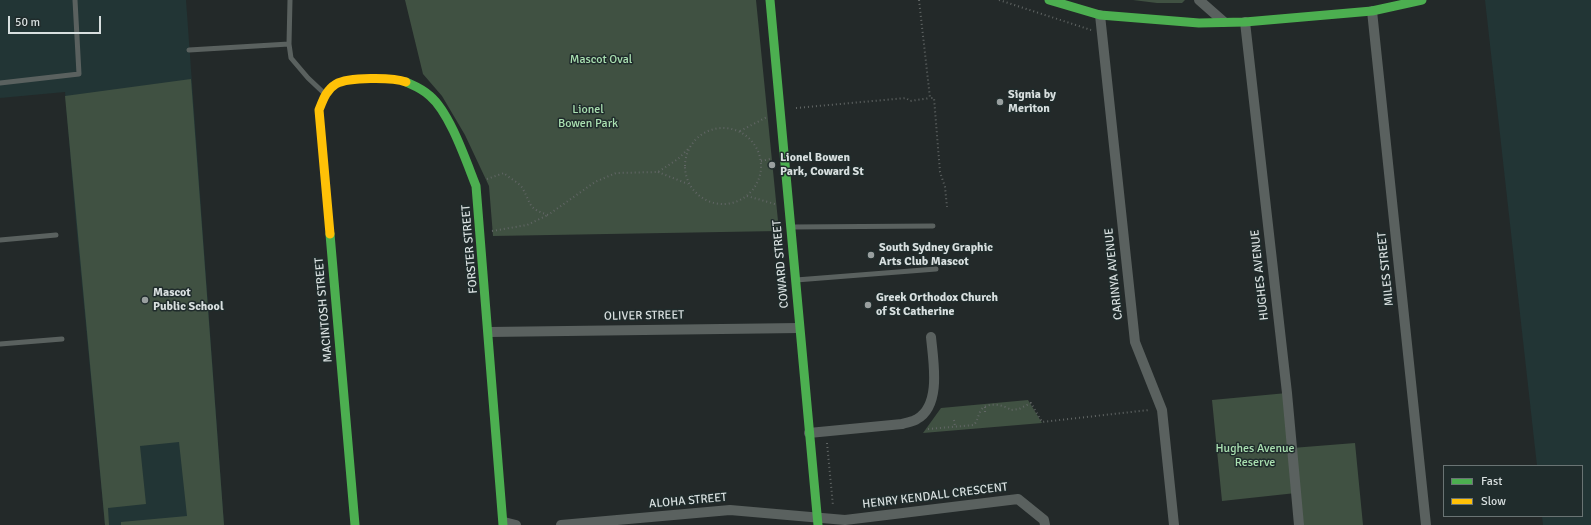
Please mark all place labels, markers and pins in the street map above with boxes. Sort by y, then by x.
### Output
place label: Signia by Meriton [1008,88,1056,116]
marker: Signia by Meriton [995,97,1005,107]
place label: Lionel Bowen Park, Coward St [780,151,864,179]
marker: Lionel Bowen Park, Coward St [767,160,777,170]
place label: South Sydney Graphic Arts Club Mascot [879,241,993,269]
marker: South Sydney Graphic Arts Club Mascot [866,250,876,260]
place label: Mascot Public School [153,286,224,314]
place label: Greek Orthodox Church of St Catherine [876,291,998,319]
marker: Mascot Public School [140,295,150,305]
marker: Greek Orthodox Church of St Catherine [863,300,873,310]

